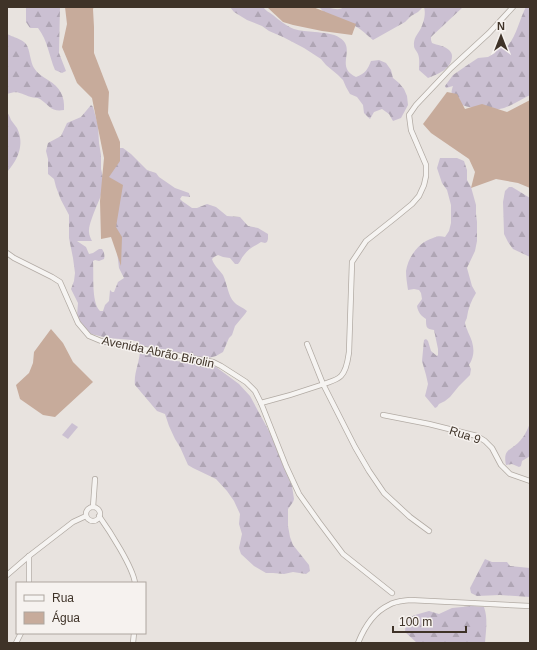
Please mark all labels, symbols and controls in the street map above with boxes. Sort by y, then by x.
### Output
north arrow [481,16,521,56]
text: N [497,20,505,32]
street label: Avenida Abrão Birolin [101,333,215,371]
street label: Rua 9 [448,423,483,447]
legend [16,582,146,634]
text: Rua [52,591,74,605]
scale bar [393,608,466,634]
text: Água [52,610,80,625]
text: 100 m [399,615,432,629]

